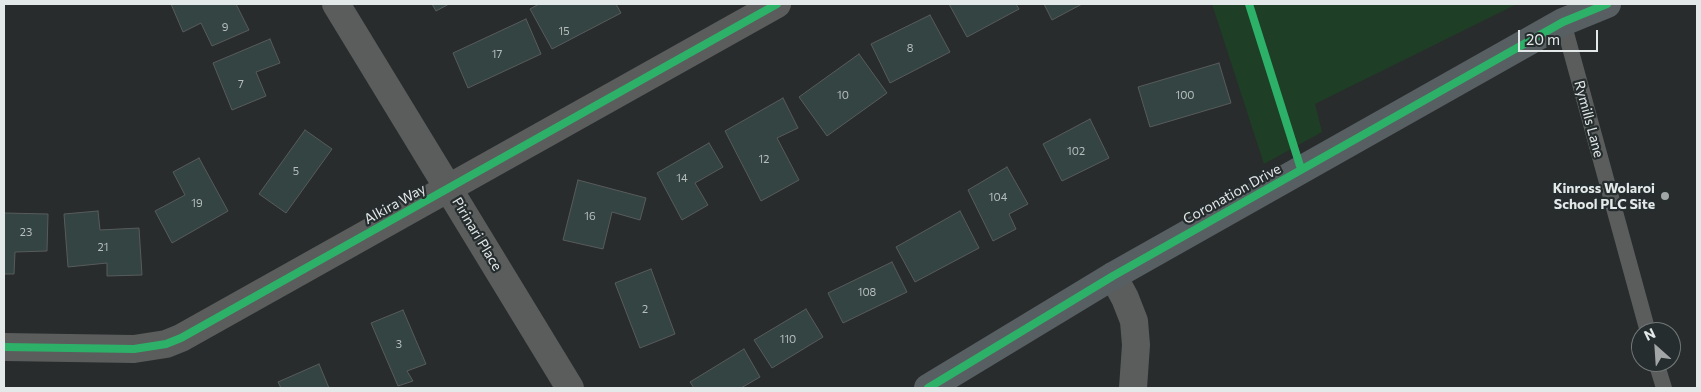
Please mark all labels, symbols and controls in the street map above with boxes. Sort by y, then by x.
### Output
house number: 9 [222,20,228,34]
scale bar [1521,20,1601,52]
house number: 15 [558,24,570,38]
text: 20 m [1526,30,1560,48]
house number: 8 [907,41,913,55]
house number: 17 [492,47,502,61]
house number: 7 [238,77,244,91]
street label: Rymills Lane [1571,79,1607,159]
house number: 10 [837,88,849,102]
house number: 100 [1175,88,1195,102]
house number: 102 [1067,144,1085,158]
house number: 12 [759,152,769,166]
street label: Coronation Drive [1180,160,1284,228]
house number: 5 [293,164,299,178]
house number: 14 [676,171,688,185]
street label: Alkira Way [361,180,429,228]
place label: Kinross Wolaroi School PLC Site [1553,180,1655,212]
house number: 104 [989,190,1007,204]
marker: Kinross Wolaroi School PLC Site [1659,190,1671,202]
street label: Pirinari Place [448,194,506,274]
house number: 19 [191,196,203,210]
house number: 16 [584,209,596,223]
house number: 23 [20,225,32,239]
house number: 21 [98,240,108,254]
house number: 108 [858,285,876,299]
house number: 2 [642,302,648,316]
north arrow [1631,322,1681,372]
text: N [1641,324,1658,344]
house number: 110 [780,332,796,346]
house number: 3 [396,337,402,351]

